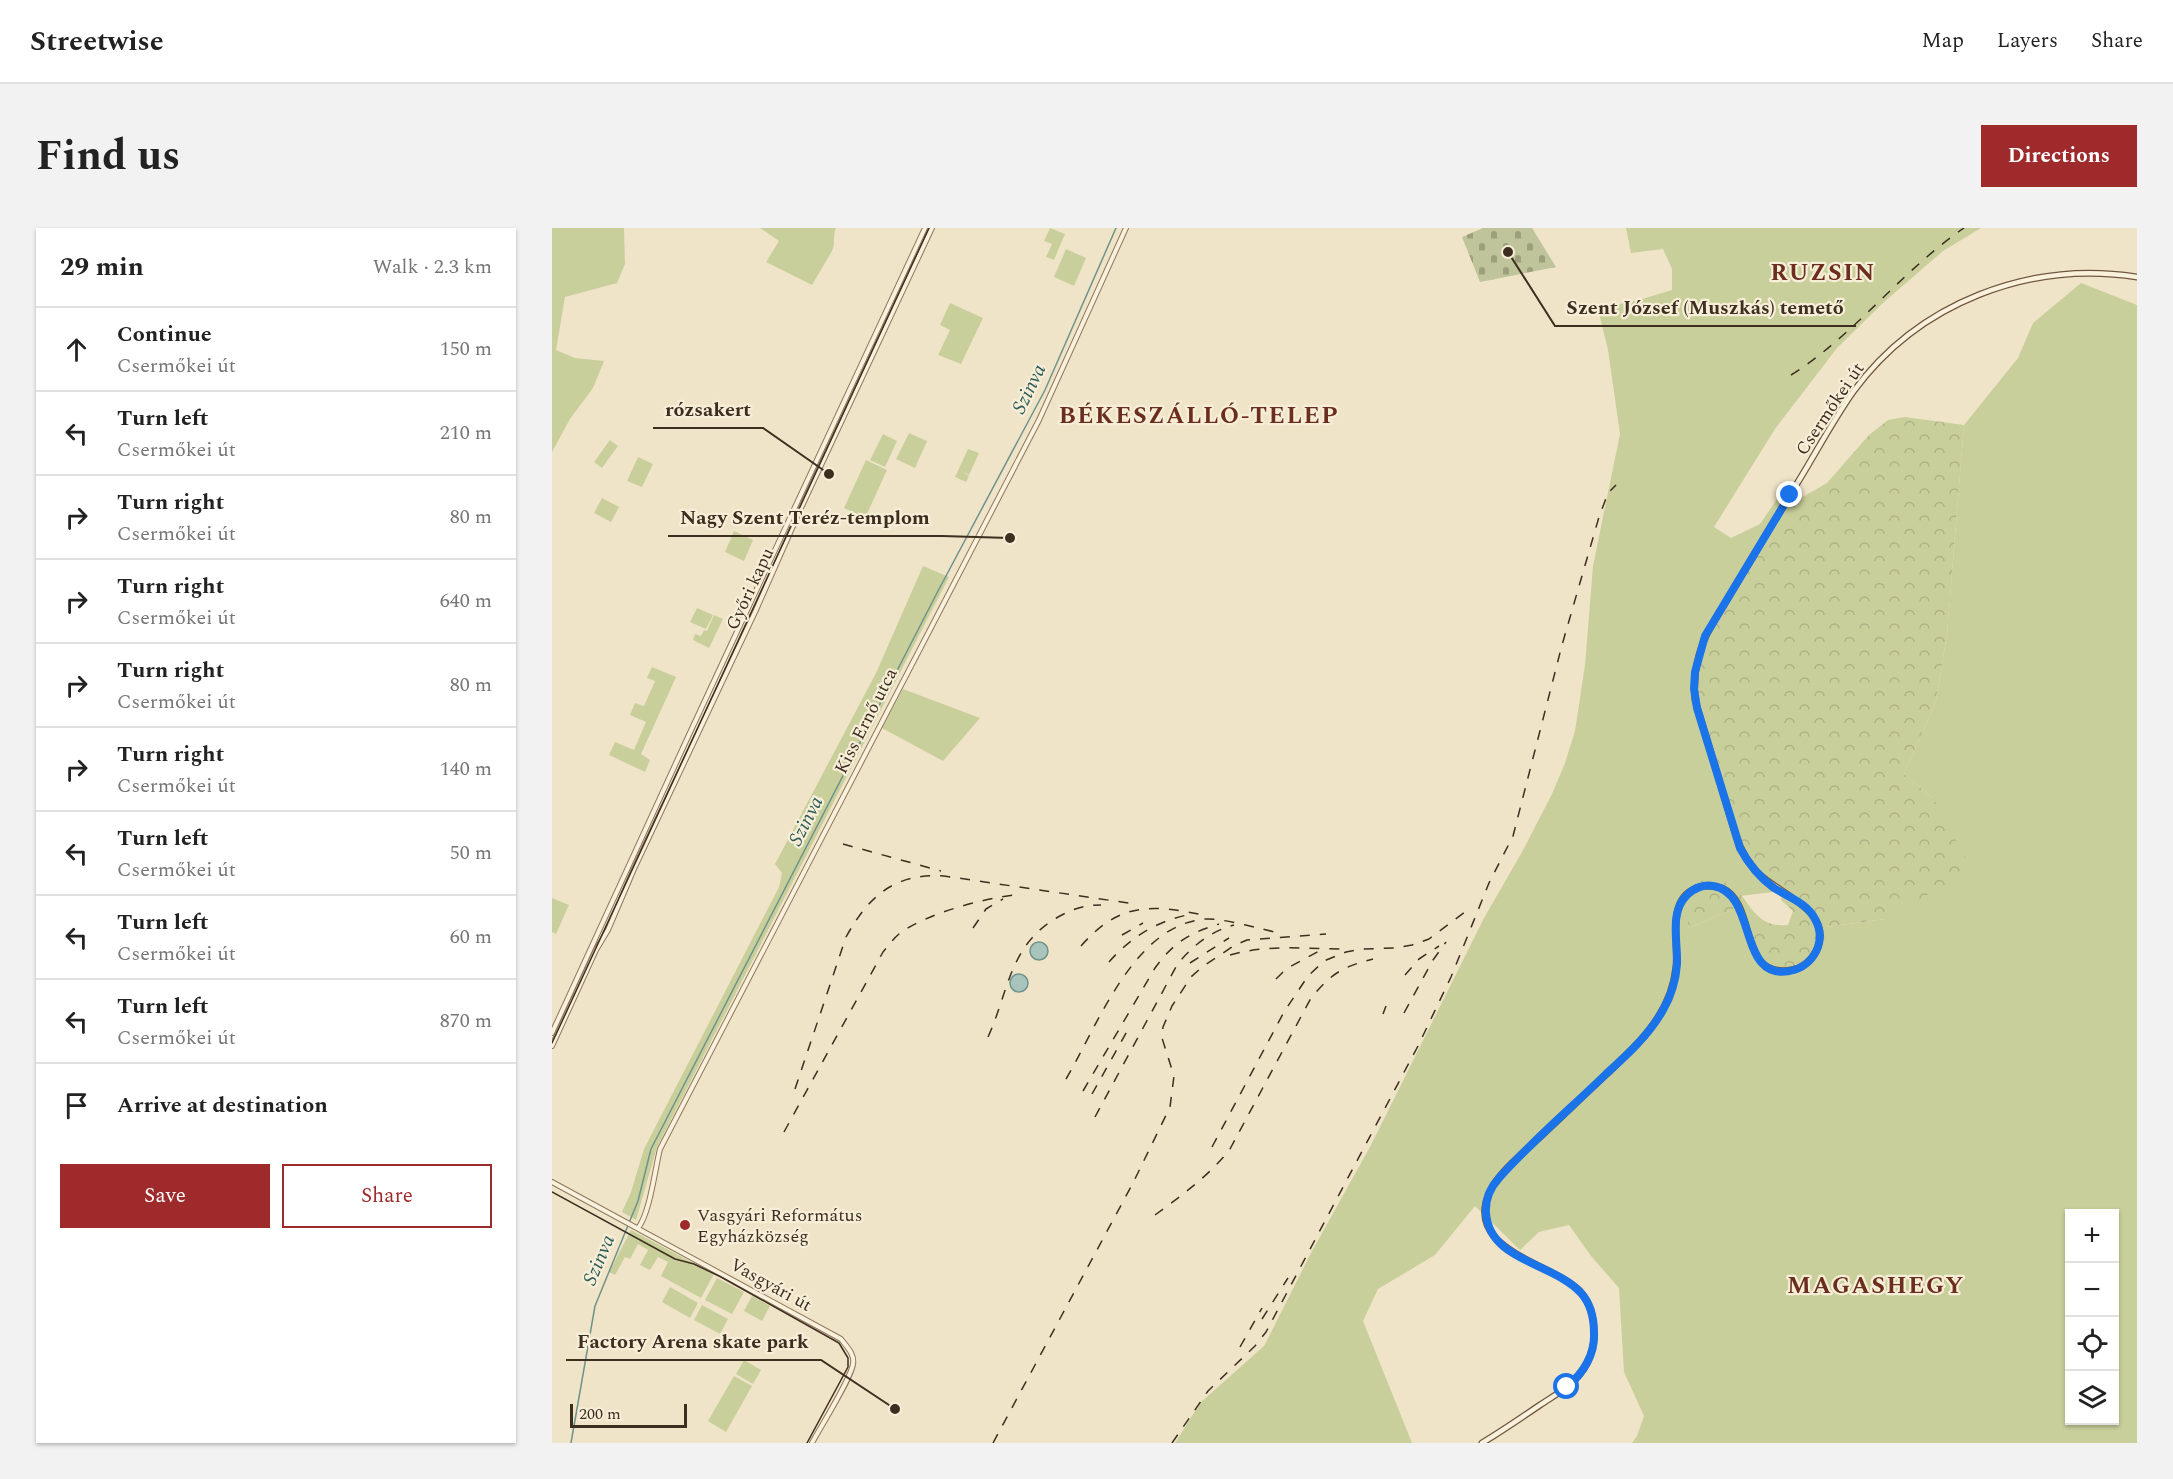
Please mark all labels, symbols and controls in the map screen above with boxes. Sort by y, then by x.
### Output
text: Streetwise [30,20,164,63]
text: Map [1922,25,1964,57]
text: Layers [1997,25,2058,57]
text: Share [2091,25,2143,57]
text: Find us [36,125,180,188]
button: Directions [1981,125,2137,187]
text: 29 min [60,247,144,287]
text: Walk · 2.3 km [373,252,492,282]
district label: RUZSIN [1770,255,1876,291]
callout: Szent József (Muszkás) temető [1555,288,1856,326]
text: Szent József (Muszkás) temető [1566,293,1844,323]
text: Continue [117,318,212,351]
icon: ahead [60,333,93,366]
text: 150 m [440,334,492,364]
text: Csermőkei út [117,351,236,381]
street label: Csermőkei út [1789,357,1871,461]
water label: Szinva [1004,359,1054,419]
callout: rózsakert [653,390,763,428]
text: rózsakert [665,395,751,425]
district label: BÉKESZÁLLÓ-TELEP [1059,398,1339,434]
text: Turn left [117,402,209,435]
icon: left [60,417,93,450]
text: 210 m [440,418,492,448]
text: Csermőkei út [117,435,236,465]
route end [1776,481,1802,507]
text: Turn right [117,486,224,519]
callout: Nagy Szent Teréz-templom [668,498,942,536]
icon: right [60,501,93,534]
text: 80 m [450,502,492,532]
text: Nagy Szent Teréz-templom [680,503,930,533]
text: Csermőkei út [117,519,236,549]
street label: Győri kapu [719,543,781,635]
text: Turn right [117,570,224,603]
icon: right [60,585,93,618]
text: 640 m [440,586,492,616]
text: Csermőkei út [117,603,236,633]
text: Turn right [117,654,224,687]
street label: Kiss Ernő utca [828,663,904,779]
icon: right [60,669,93,702]
text: 80 m [450,670,492,700]
text: Csermőkei út [117,687,236,717]
text: Turn right [117,738,224,771]
icon: right [60,753,93,786]
text: 140 m [440,754,492,784]
text: Csermőkei út [117,771,236,801]
water label: Szinva [781,791,831,851]
text: Turn left [117,822,209,855]
icon: left [60,837,93,870]
text: 50 m [450,838,492,868]
text: Csermőkei út [117,855,236,885]
text: Turn left [117,906,209,939]
icon: left [60,921,93,954]
text: 60 m [450,922,492,952]
text: Csermőkei út [117,939,236,969]
text: Turn left [117,990,209,1023]
icon: left [60,1005,93,1038]
text: 870 m [440,1006,492,1036]
text: Csermőkei út [117,1023,236,1053]
icon: arrive [60,1089,93,1122]
text: Arrive at destination [117,1089,328,1122]
button: Save [60,1164,270,1228]
button: Share [282,1164,492,1228]
place label: Vasgyári Református Egyházközség [697,1202,862,1250]
map controls [2065,1209,2119,1425]
button: + [2065,1209,2119,1263]
marker: Vasgyári Református Egyházközség [678,1218,692,1232]
water label: Szinva [575,1230,623,1290]
street label: Vasgyári út [725,1251,817,1319]
button: − [2065,1263,2119,1317]
district label: MAGASHEGY [1787,1268,1965,1304]
button: locate [2065,1317,2119,1371]
callout: Factory Arena skate park [566,1322,821,1360]
text: Factory Arena skate park [577,1327,809,1357]
button: layers [2065,1371,2119,1425]
route start [1553,1373,1579,1399]
scale bar [570,1401,687,1428]
text: 200 m [579,1402,621,1426]

